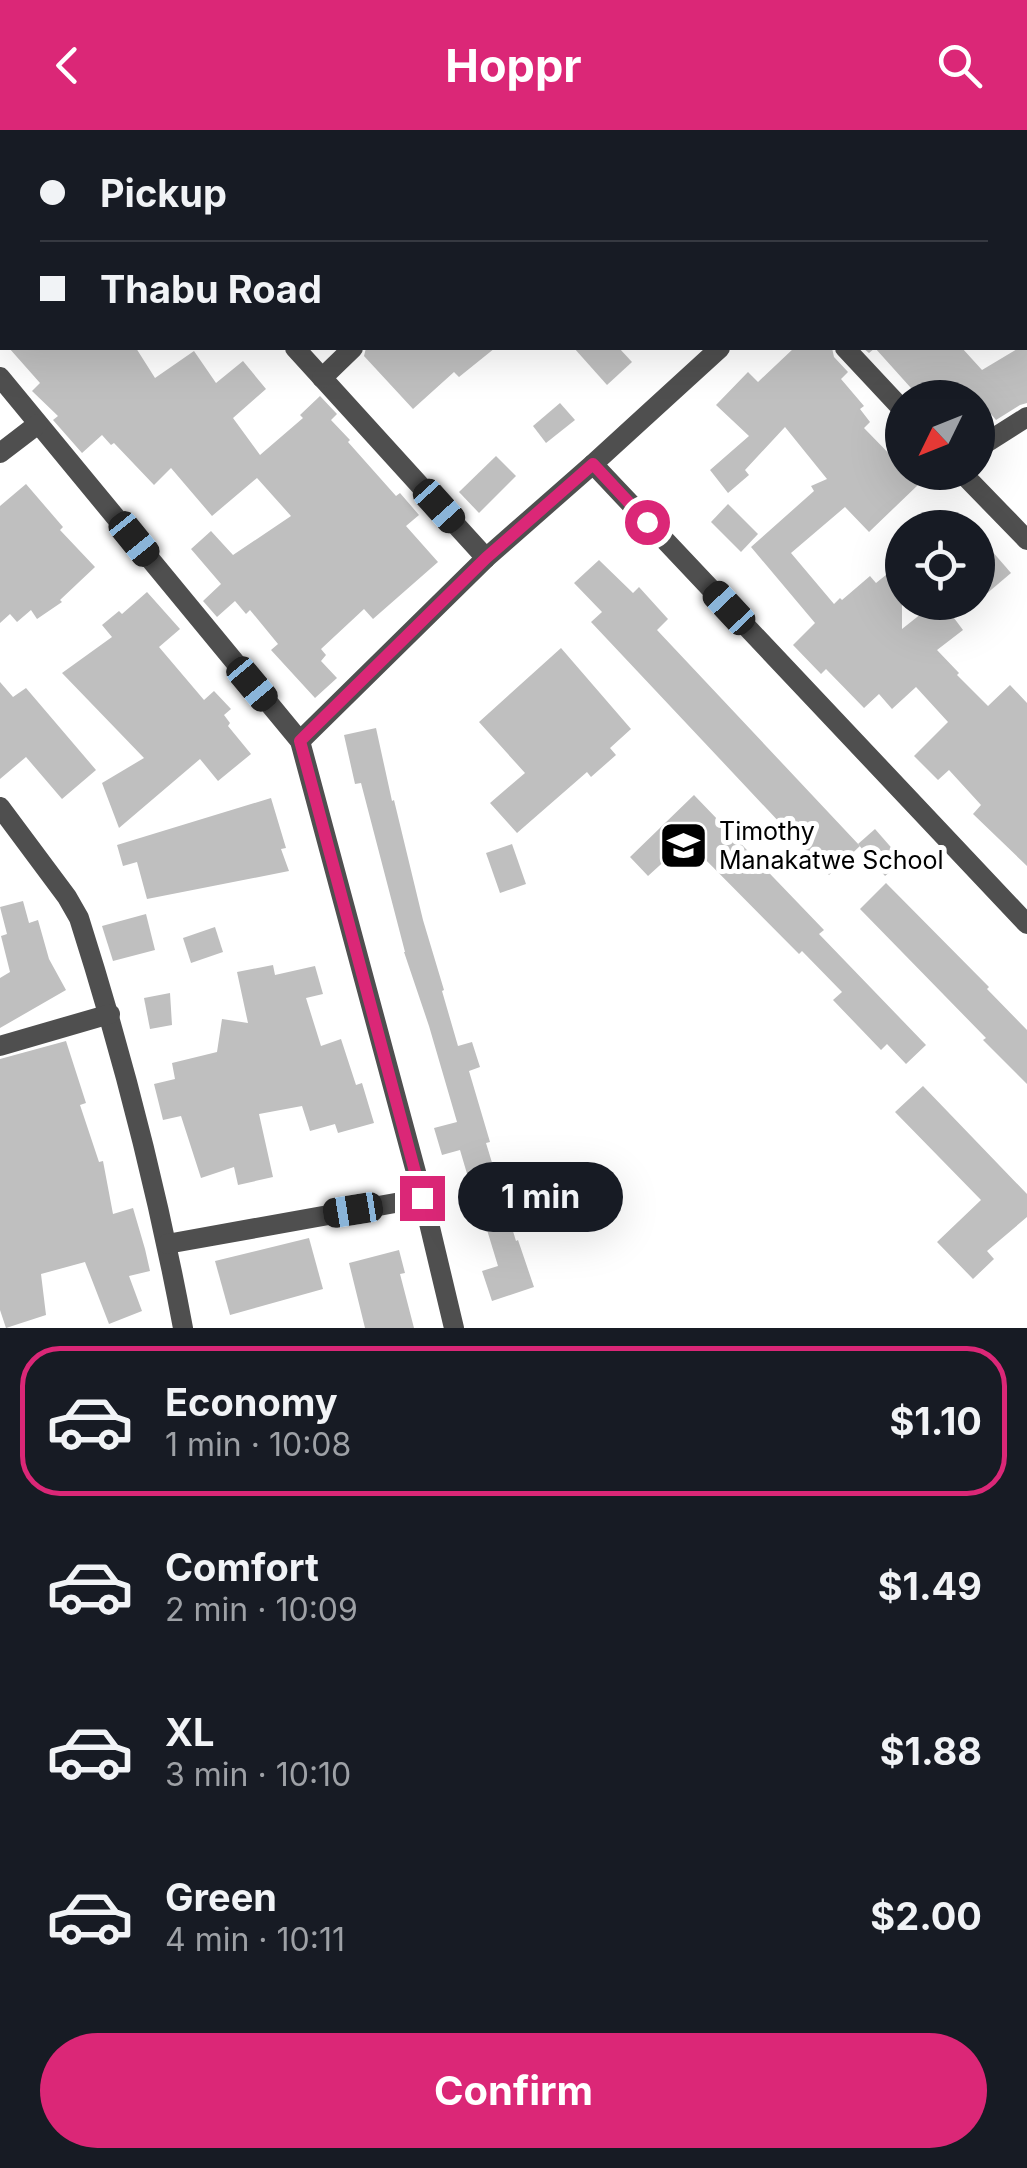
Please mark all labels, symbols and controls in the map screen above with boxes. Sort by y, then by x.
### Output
icon: back [40,38,95,93]
text: Hoppr [445,38,582,93]
icon: search [932,38,987,93]
text: Pickup [100,170,227,216]
text: Thabu Road [100,266,322,312]
north arrow [885,380,995,490]
map controls [885,380,995,620]
car [408,474,470,538]
route start [625,500,670,545]
car [103,506,165,572]
button: locate [885,510,995,620]
car [698,576,760,640]
car [221,651,283,717]
place label: Timothy Manakatwe School [719,816,944,875]
school or university icon: Timothy Manakatwe School [658,819,710,871]
callout: 1 min [457,1163,622,1233]
route end [400,1176,445,1221]
text: 1 min [501,1177,580,1216]
car [321,1190,385,1230]
icon: car [45,1376,135,1466]
text: Economy [165,1379,338,1425]
text: $1.10 [889,1398,982,1444]
text: 1 min · 10:08 [165,1425,351,1464]
icon: car [45,1541,135,1631]
text: Comfort [165,1544,319,1590]
text: $1.49 [878,1563,982,1609]
text: 2 min · 10:09 [165,1590,358,1629]
icon: car [45,1706,135,1796]
text: XL [165,1709,215,1755]
text: $1.88 [880,1728,982,1774]
text: 3 min · 10:10 [165,1755,351,1794]
icon: car [45,1871,135,1961]
text: Green [165,1874,277,1920]
text: $2.00 [870,1893,982,1939]
text: 4 min · 10:11 [165,1920,345,1959]
button: Confirm [40,2033,987,2148]

